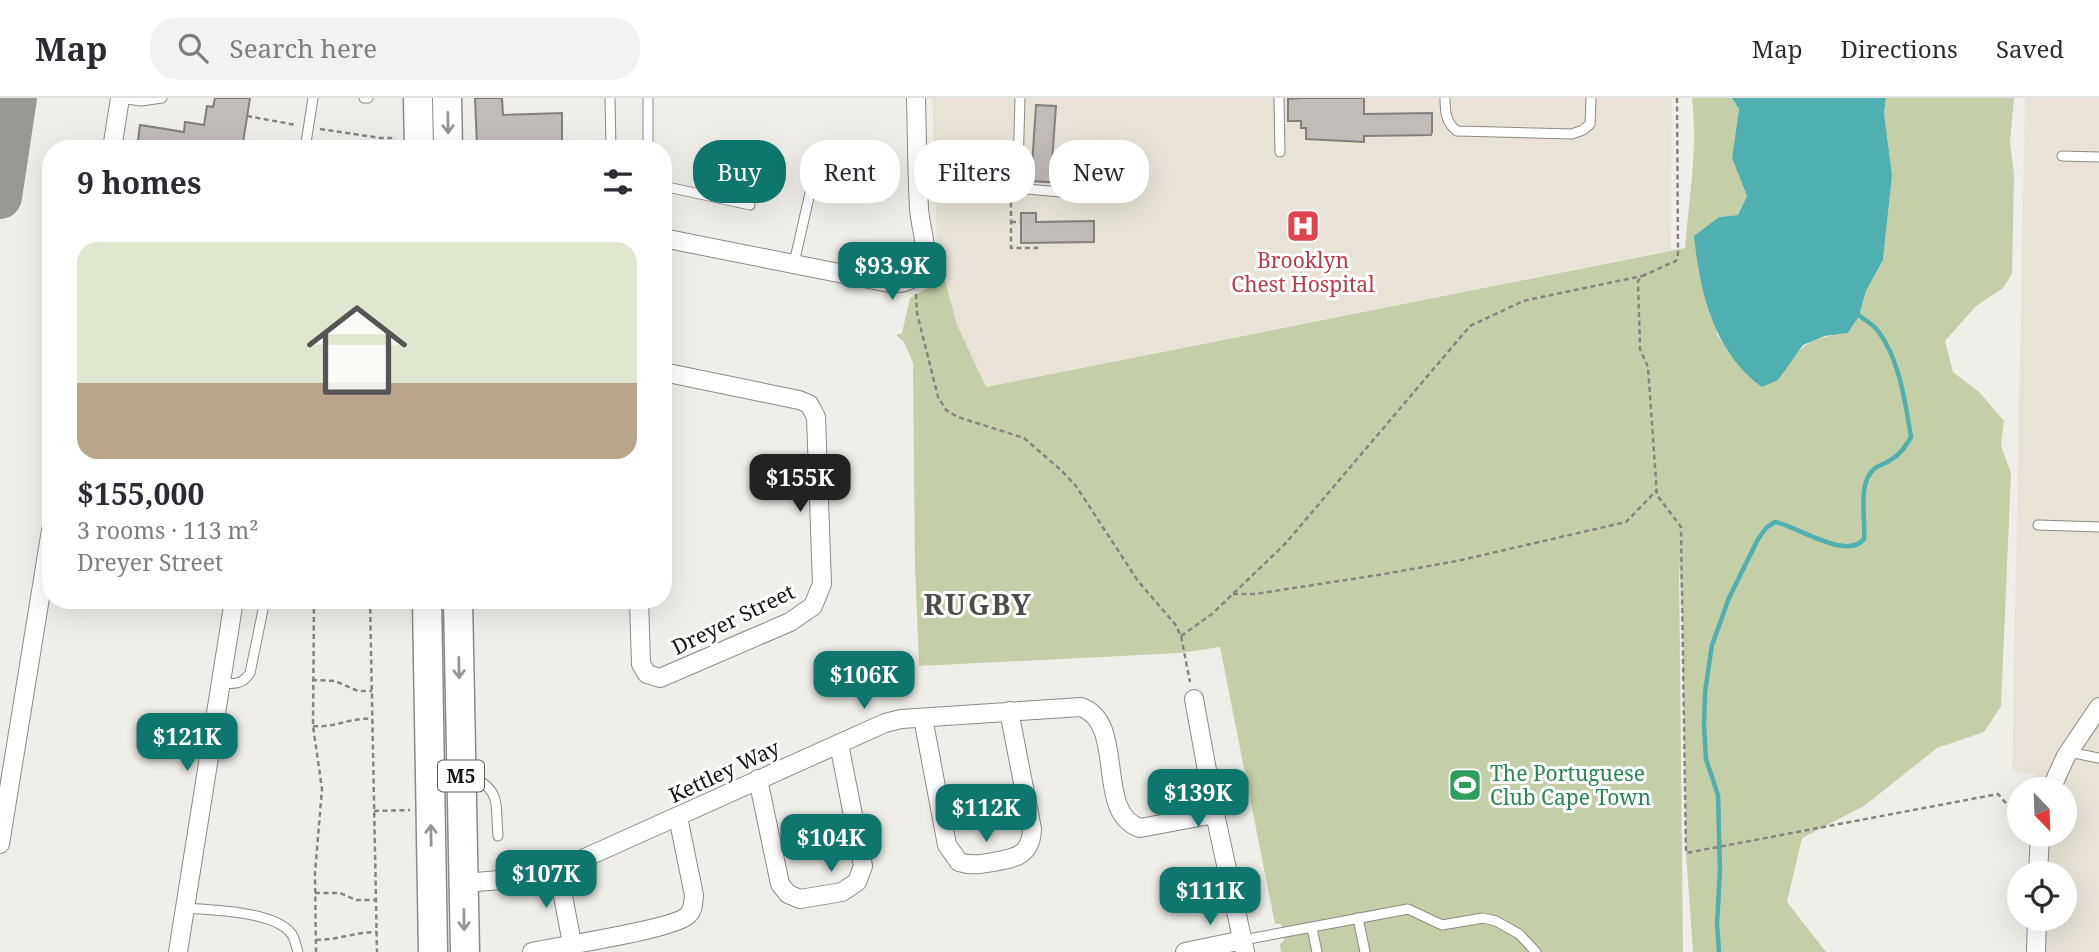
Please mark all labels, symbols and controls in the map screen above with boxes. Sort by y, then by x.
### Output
search box [150,17,640,80]
text: Map [35,26,108,71]
icon: search [174,29,212,67]
text: Search here [230,30,377,66]
text: Map [1752,32,1803,65]
text: Directions [1841,32,1958,65]
text: Saved [1996,32,2064,65]
one-way arrow [441,112,454,135]
chip: Buy [693,140,786,203]
chip: Rent [800,140,900,203]
chip: Filters [914,140,1035,203]
chip: New [1049,140,1149,203]
text: 9 homes [77,162,201,203]
icon: filters [599,163,637,201]
hospital icon: Brooklyn Chest Hospital [1284,207,1322,245]
pin: $93.9K [835,242,949,302]
place label: Brooklyn Chest Hospital [1231,246,1375,298]
text: $93.9K [854,249,930,281]
icon: home [294,287,420,413]
pin: $155K [751,454,849,514]
text: $155K [766,461,834,493]
text: $155,000 [77,473,204,514]
text: 3 rooms · 113 m² [77,514,259,546]
text: Dreyer Street [77,546,223,578]
street label: Dreyer Street [667,577,799,661]
district label: RUGBY [923,585,1033,623]
pin: $106K [815,652,913,711]
one-way arrow [452,657,466,680]
text: $106K [830,658,898,690]
pin: $121K [138,714,236,773]
text: $121K [153,720,221,752]
street label: Kettley Way [664,733,784,809]
place label: The Portuguese Club Cape Town [1490,759,1651,811]
road number: M5 [438,761,484,792]
sports icon: The Portuguese Club Cape Town [1446,766,1484,804]
pin: $139K [1149,770,1247,829]
text: $139K [1164,776,1232,808]
north arrow [2007,777,2077,847]
map controls [2007,777,2077,931]
pin: $112K [937,784,1035,844]
text: $112K [952,791,1020,823]
pin: $104K [782,814,880,874]
text: $104K [797,821,865,853]
one-way arrow [424,824,438,847]
pin: $107K [497,850,595,910]
text: $107K [512,857,580,889]
button: locate [2007,861,2077,931]
pin: $111K [1161,868,1259,927]
text: $111K [1176,874,1244,906]
one-way arrow [458,909,471,932]

